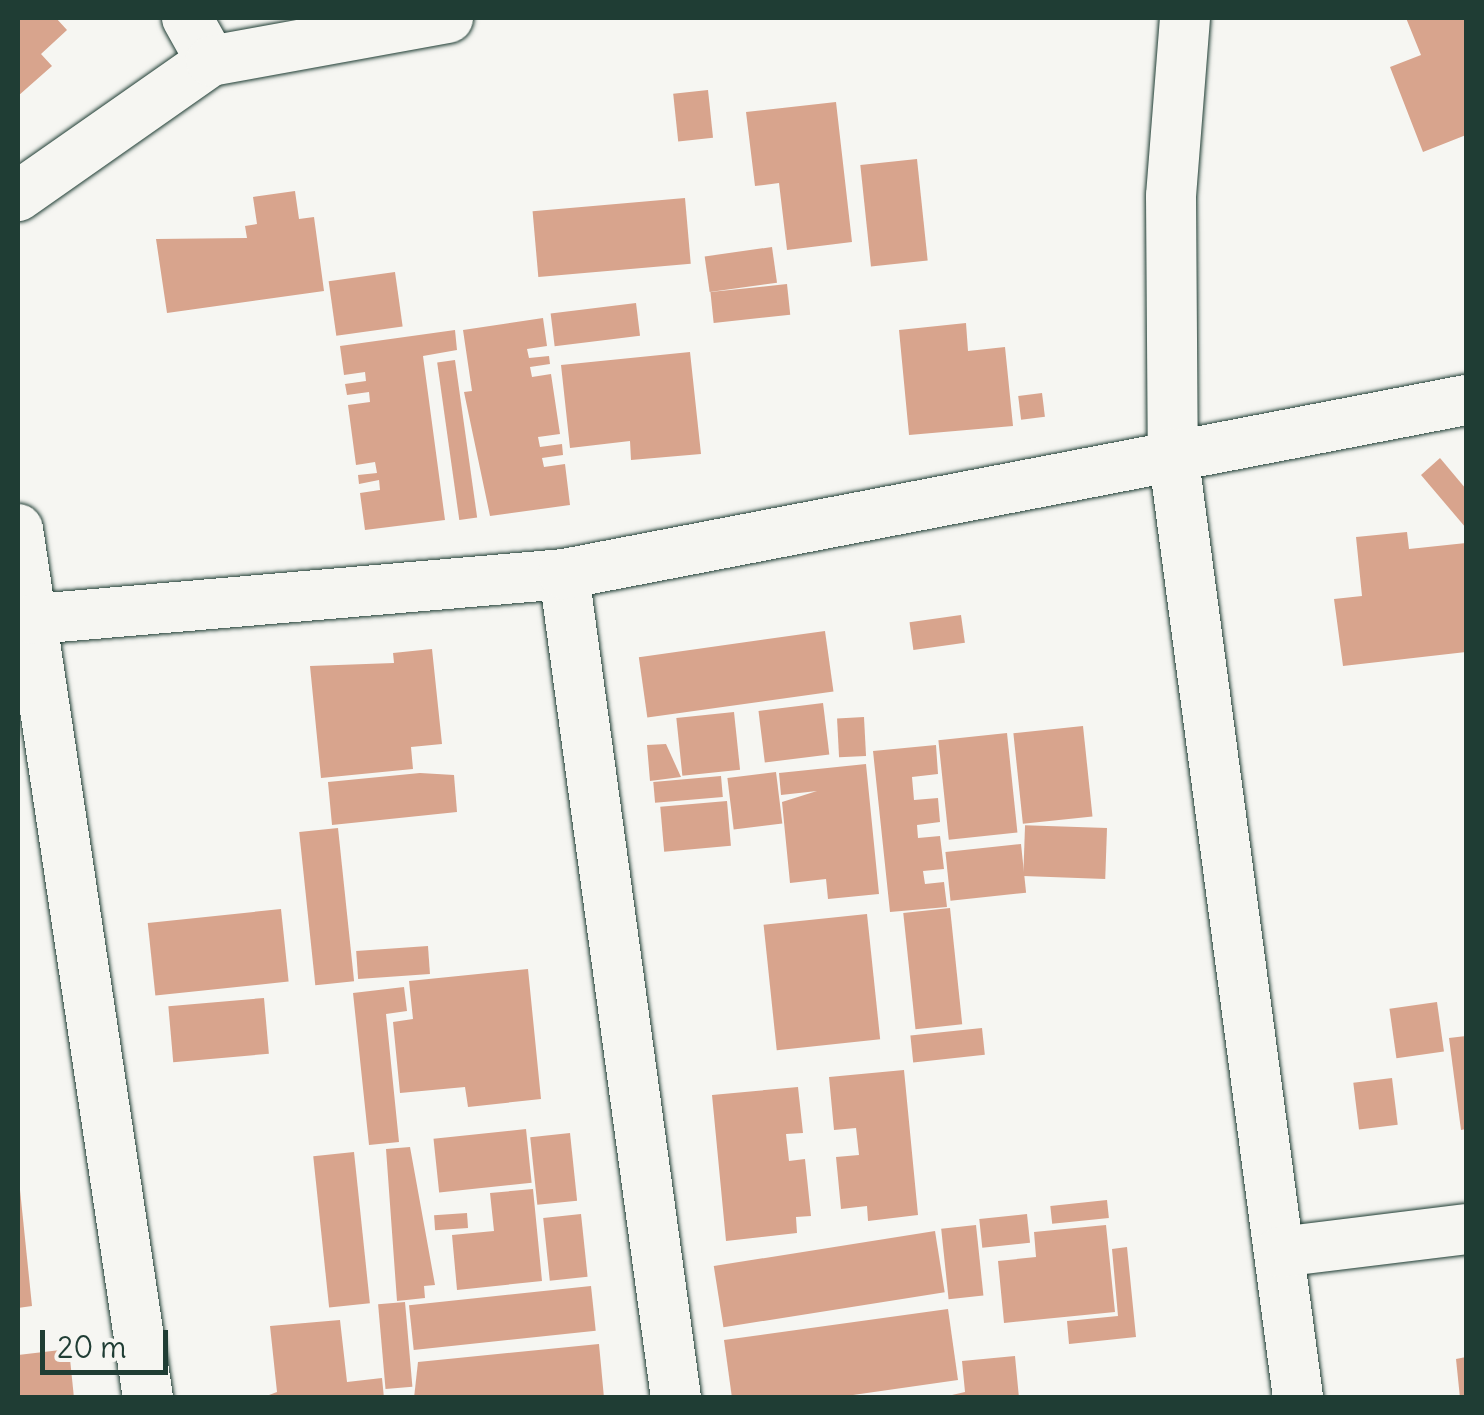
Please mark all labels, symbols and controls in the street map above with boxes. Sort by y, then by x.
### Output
scale bar [45,1310,172,1372]
text: 20 m [57,1328,127,1366]

